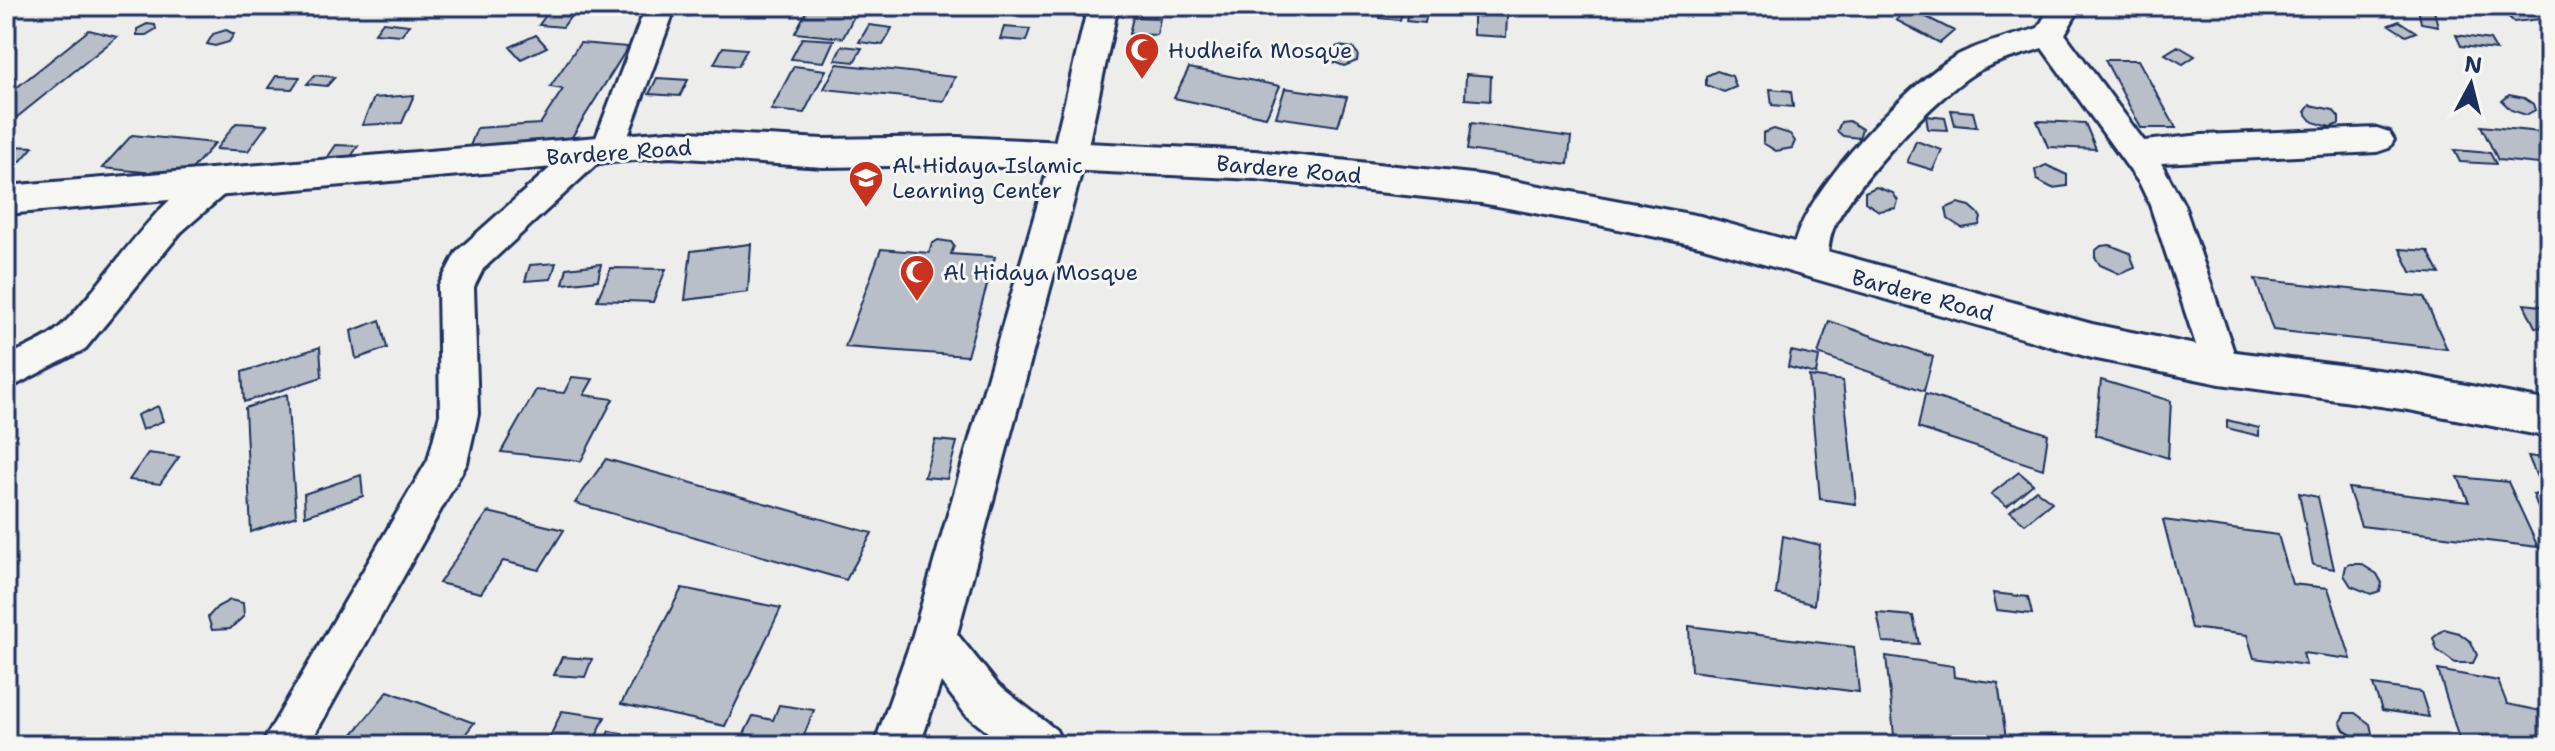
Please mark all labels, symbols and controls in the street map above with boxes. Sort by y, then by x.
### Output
mosque icon: Hudheifa Mosque [1123,31,1161,81]
place label: Hudheifa Mosque [1168,36,1352,65]
north arrow [2431,44,2511,124]
text: N [2463,49,2484,80]
street label: Bardere Road [545,133,693,172]
street label: Bardere Road [1215,149,1363,190]
place label: Al Hidaya Islamic Learning Center [892,151,1083,205]
school or university icon: Al Hidaya Islamic Learning Center [847,159,885,209]
mosque icon: Al Hidaya Mosque [898,253,936,303]
place label: Al Hidaya Mosque [943,258,1138,287]
street label: Bardere Road [1849,263,1997,328]

